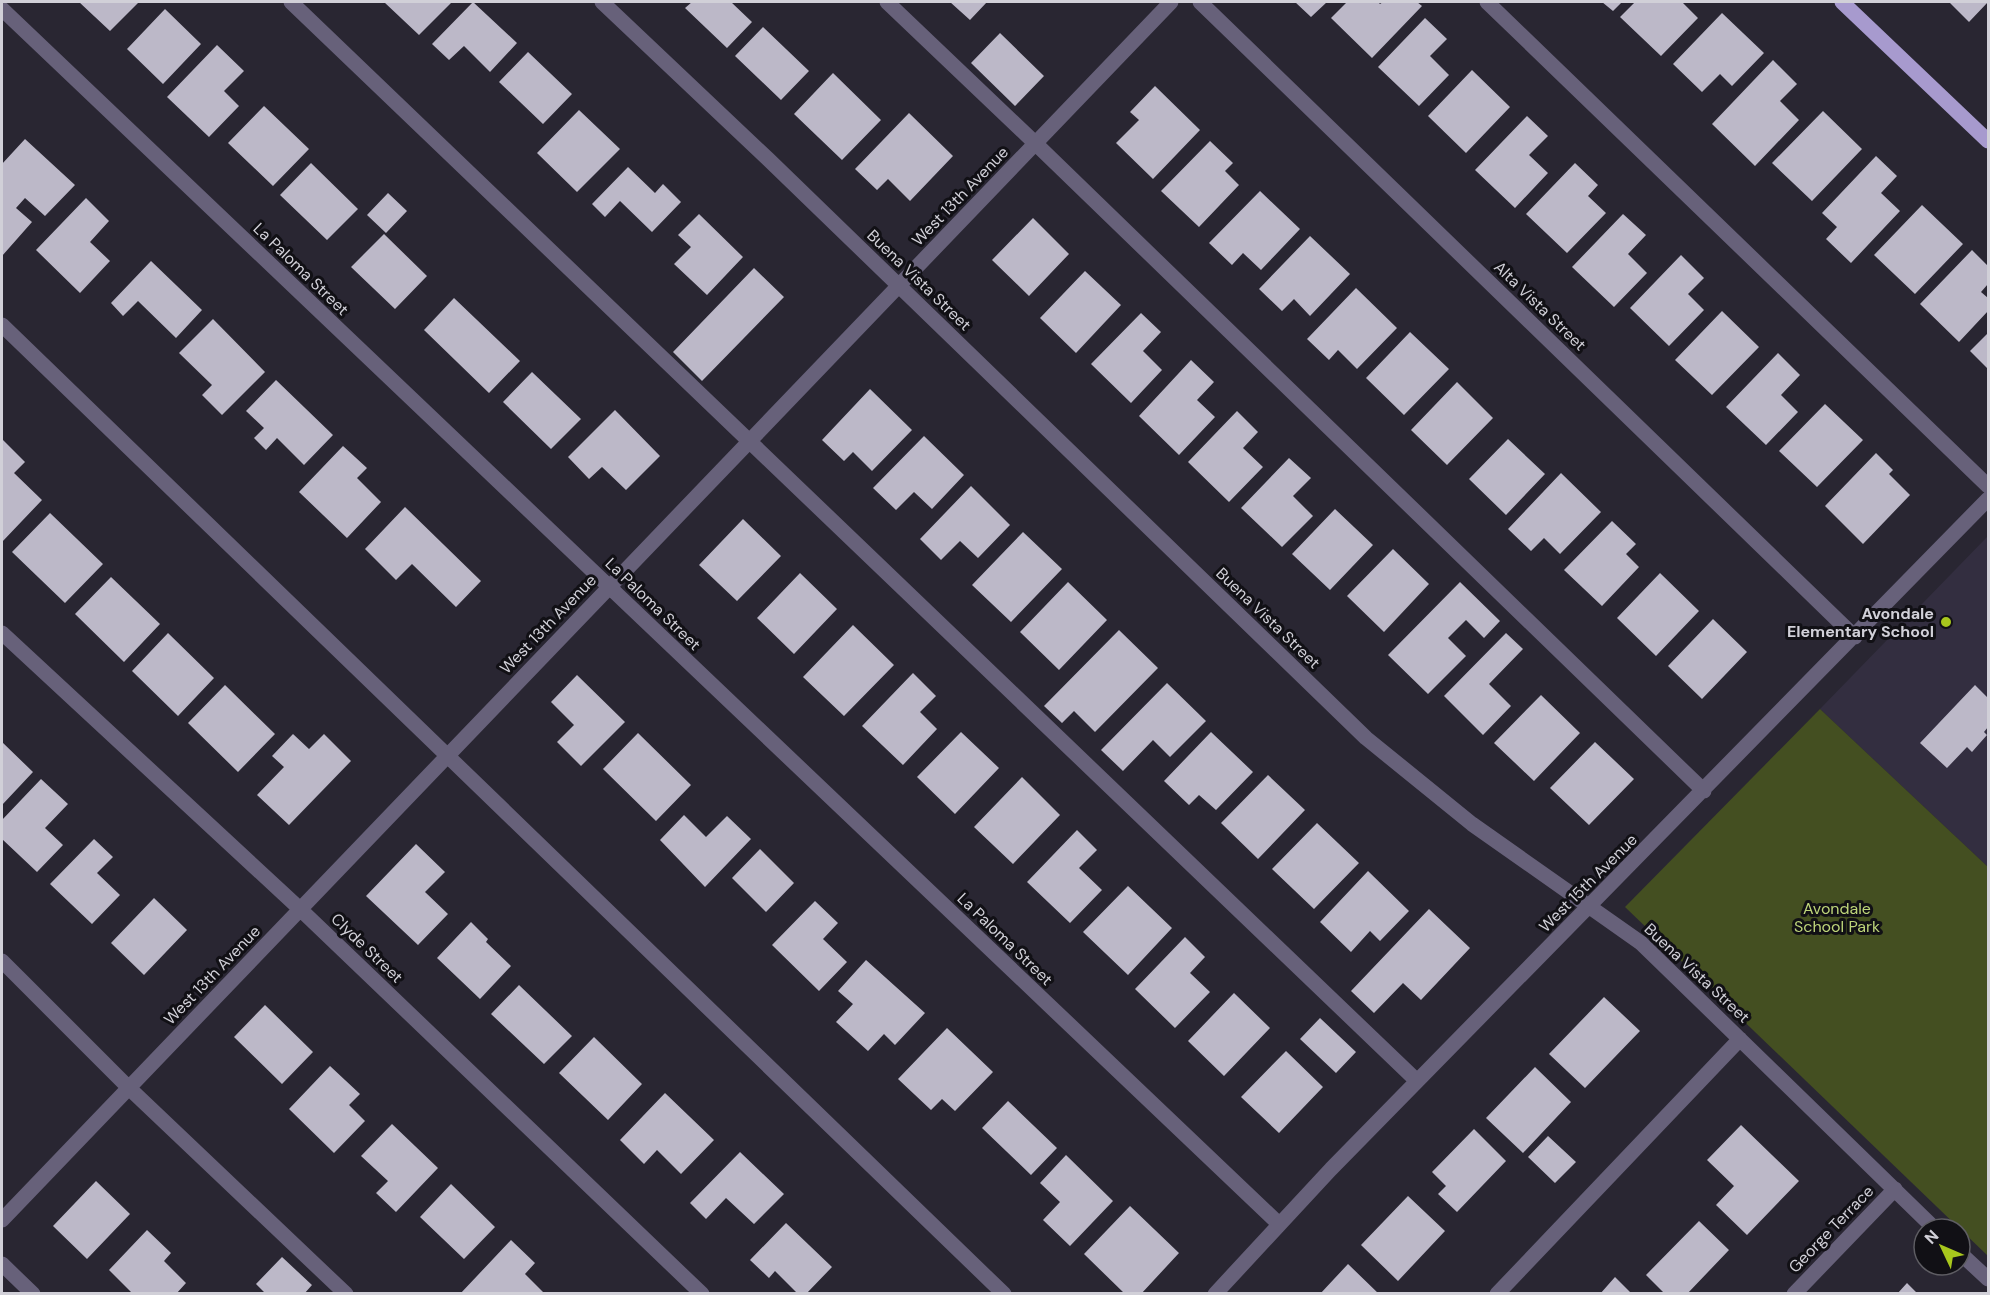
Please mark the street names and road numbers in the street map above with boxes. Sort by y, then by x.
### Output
street label: West 13th Avenue [907,142,1013,250]
street label: La Paloma Street [249,218,353,320]
street label: Buena Vista Street [862,225,976,335]
street label: Alta Vista Street [1489,257,1591,355]
street label: La Paloma Street [601,553,705,655]
street label: Buena Vista Street [1211,563,1325,673]
street label: West 13th Avenue [495,570,601,678]
street label: West 15th Avenue [1534,829,1642,937]
street label: La Paloma Street [953,888,1057,990]
street label: Clyde Street [327,909,407,987]
street label: Buena Vista Street [1640,919,1754,1027]
street label: West 13th Avenue [159,921,265,1029]
street label: George Terrace [1784,1181,1878,1277]

